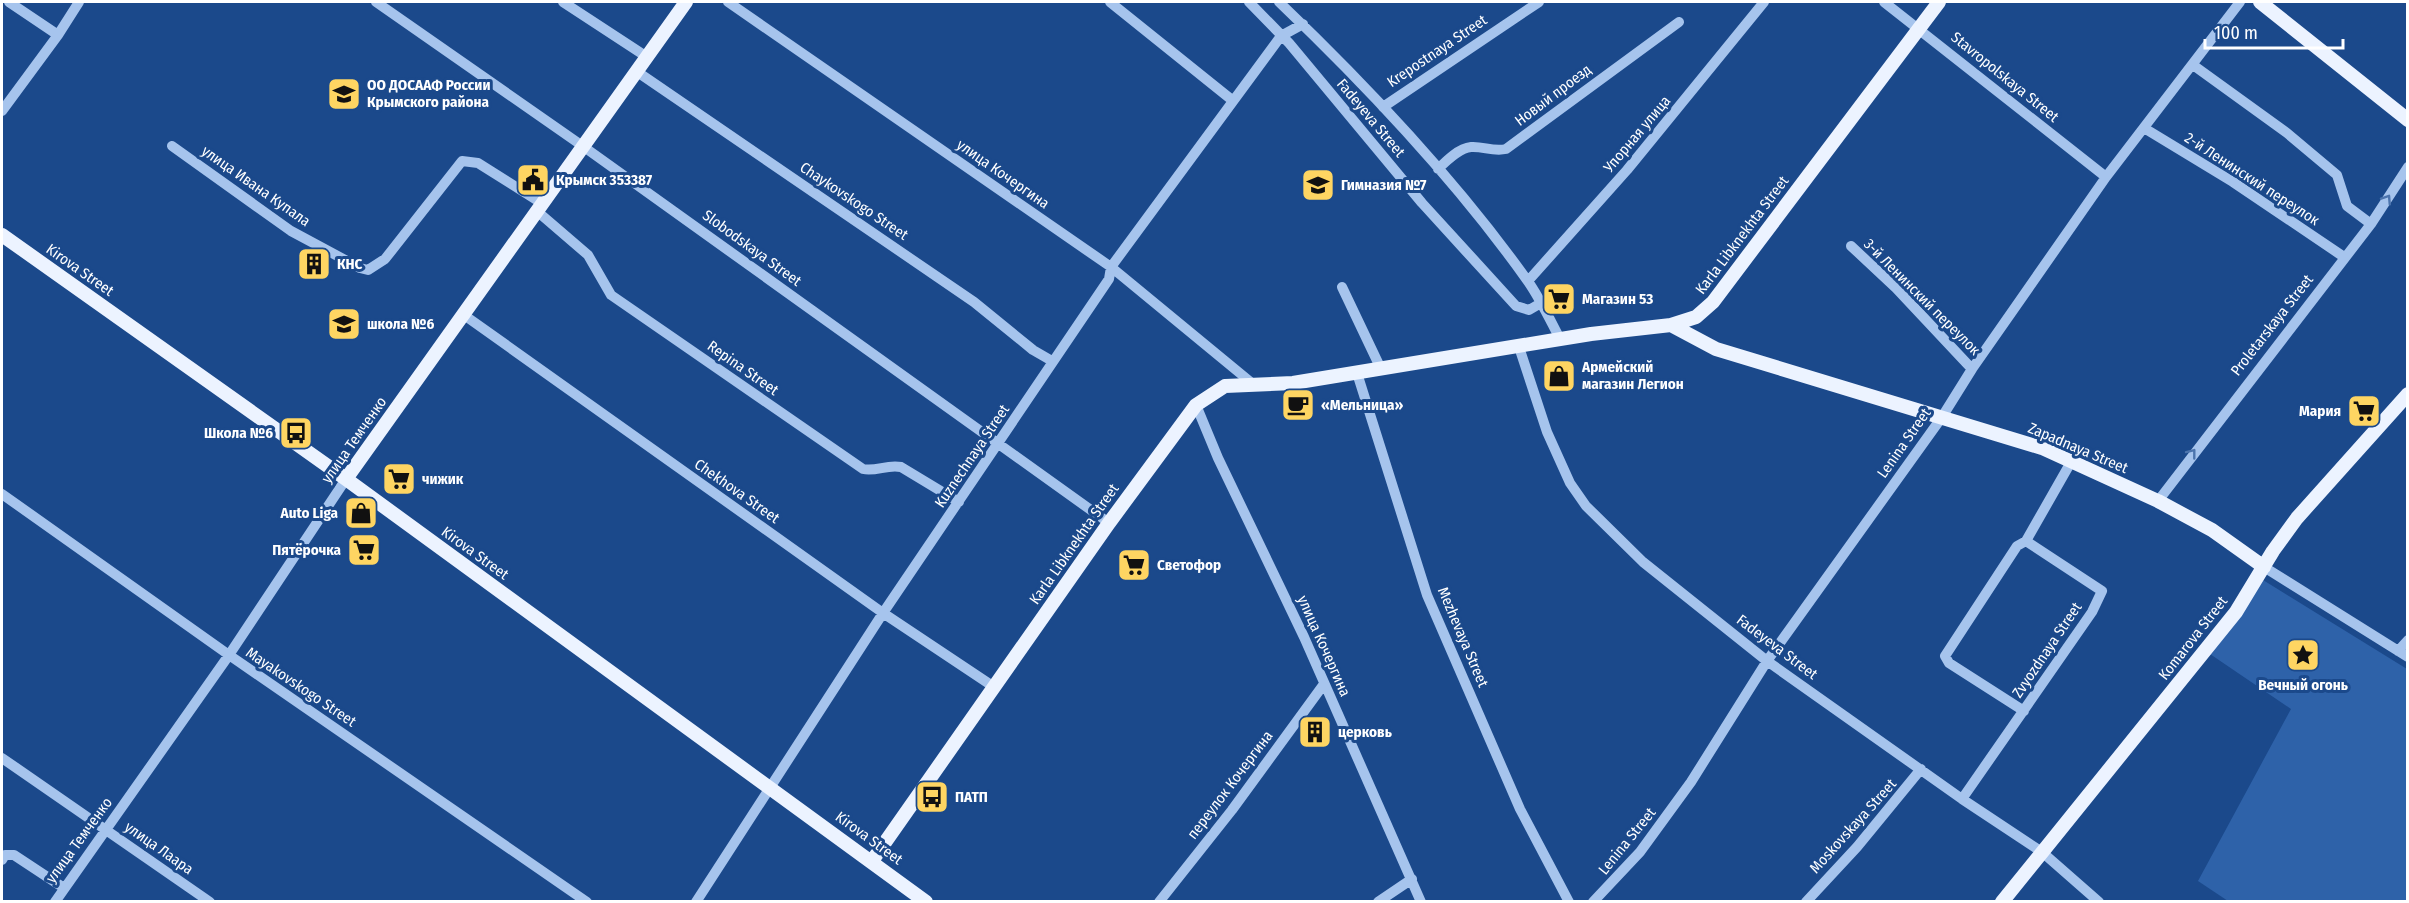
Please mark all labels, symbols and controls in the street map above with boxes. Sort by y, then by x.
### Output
street label: Krepostnaya Street [1384,11,1490,91]
scale bar [2205,12,2343,50]
text: 100 m [2214,22,2258,44]
street label: Stavropolskaya Street [1948,28,2062,126]
street label: Новый проезд [1511,60,1595,130]
street label: Fadeyeva Street [1333,75,1409,161]
school or university icon: ОО ДОСААФ России Крымского района [326,76,362,112]
place label: ОО ДОСААФ России Крымского района [367,76,490,111]
street label: Упорная улица [1599,92,1674,177]
street label: 2-й Ленинский переулок [2181,129,2323,229]
street label: улица Кочергина [953,135,1053,213]
street label: улица Ивана Купала [198,142,314,230]
street label: Chaykovskogo Street [796,158,912,244]
public building icon: Крымск 353387 [515,162,551,198]
school or university icon: Гимназия №7 [1300,167,1336,203]
place label: Крымск 353387 [556,171,653,189]
street label: Karla Libknekhta Street [1692,172,1792,298]
place label: Гимназия №7 [1341,176,1427,194]
one-way arrow [2380,194,2391,205]
street label: Slobodskaya Street [699,206,805,290]
street label: 3-й Ленинский переулок [1860,235,1984,359]
street label: Kirova Street [43,240,117,300]
building icon: КНС [296,246,332,282]
place label: КНС [337,255,363,273]
street label: Proletarskaya Street [2227,271,2317,379]
supermarket icon: Магазин 53 [1541,281,1577,317]
place label: Магазин 53 [1582,290,1653,308]
school or university icon: школа №6 [326,306,362,342]
place label: школа №6 [367,315,434,333]
street label: Repina Street [704,337,782,399]
shop icon: Армейский магазин Легион [1541,358,1577,394]
place label: Армейский магазин Легион [1581,358,1684,393]
cafe icon: «Мельница» [1280,387,1316,423]
street label: улица Темченко [318,393,390,487]
supermarket icon: Мария [2346,393,2382,429]
place label: «Мельница» [1321,396,1403,414]
street label: Kuznechnaya Street [931,401,1013,511]
place label: Мария [2299,402,2341,420]
street label: Lenina Street [1873,405,1935,481]
bus stop icon: Школа №6 [278,415,314,451]
street label: Zapadnaya Street [2025,419,2131,477]
place label: Школа №6 [204,424,273,442]
one-way arrow [2184,449,2195,460]
street label: Chekhova Street [691,455,783,527]
supermarket icon: чижик [381,461,417,497]
place label: чижик [422,470,464,488]
street label: Karla Libknekhta Street [1026,480,1123,608]
shop icon: Auto Liga [343,495,379,531]
place label: Auto Liga [280,504,339,522]
street label: Kirova Street [438,523,512,583]
supermarket icon: Пятёрочка [346,532,382,568]
place label: Пятёрочка [272,541,342,559]
supermarket icon: Светофор [1116,547,1152,583]
place label: Светофор [1157,556,1221,574]
street label: Mezhevaya Street [1434,584,1492,690]
street label: Komarova Street [2155,592,2231,683]
street label: улица Кочергина [1294,593,1354,699]
street label: Zvyozdnaya Street [2008,599,2086,701]
street label: Fadeyeva Street [1733,611,1821,683]
place icon: Вечный огонь [2285,637,2321,673]
street label: Mayakovskogo Street [242,643,360,731]
place label: Вечный огонь [2258,676,2348,694]
building icon: церковь [1297,714,1333,750]
place label: церковь [1338,723,1392,741]
street label: переулок Кочергина [1183,727,1277,843]
street label: Moskovskaya Street [1806,775,1900,877]
bus stop icon: ПАТП [914,779,950,815]
place label: ПАТП [955,788,988,806]
street label: улица Темченко [42,794,116,886]
street label: Lenina Street [1594,804,1660,878]
street label: Kirova Street [832,808,906,868]
street label: улица Лаара [121,818,197,878]

